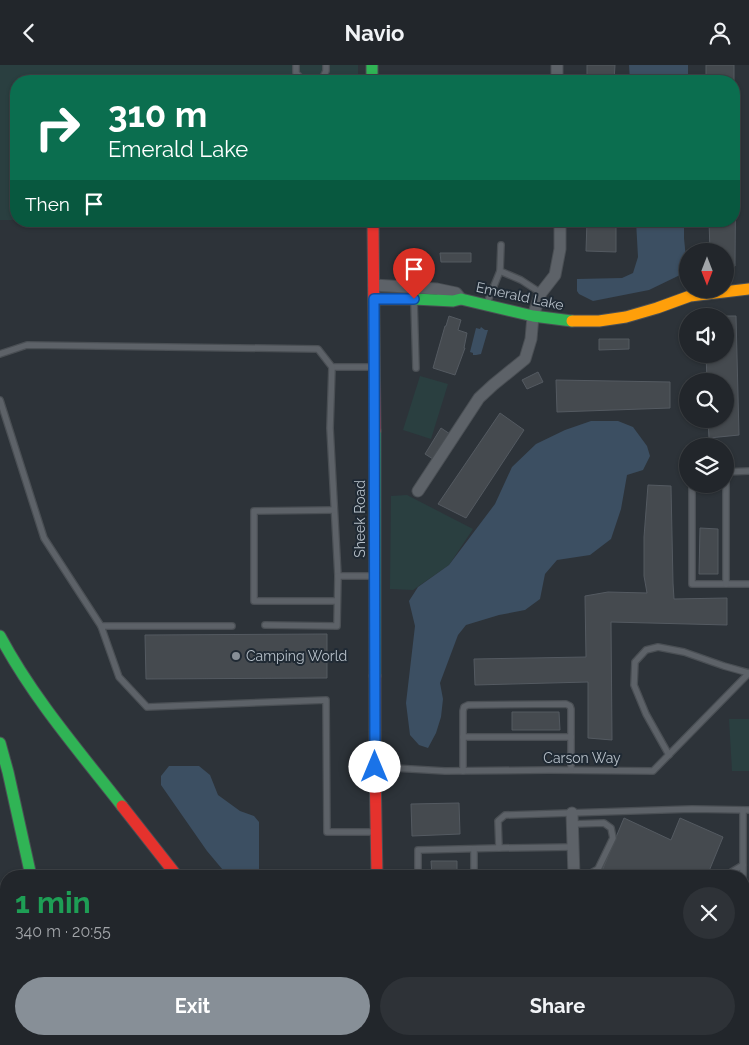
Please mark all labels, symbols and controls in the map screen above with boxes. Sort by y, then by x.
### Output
icon: back [15,19,43,47]
icon: person [706,19,734,47]
text: Navio [345,20,404,46]
text: 310 m [108,94,207,135]
icon: right [25,95,90,160]
text: Emerald Lake [108,136,248,162]
icon: arrive [80,190,108,218]
text: Then [25,193,70,215]
north arrow [679,243,734,297]
map controls [679,243,734,493]
pin [393,248,435,299]
icon: arrive [400,255,428,283]
street label: Emerald Lake [475,279,565,313]
button: sound [679,308,734,363]
button: search [679,373,734,428]
button: layers [679,438,734,493]
street label: Sheek Road [352,480,368,558]
place label: Camping World [246,648,347,664]
marker: Camping World [230,650,242,662]
position arrow [348,740,400,792]
street label: Carson Way [543,750,621,766]
text: 1 min [15,885,91,920]
button: close [683,887,735,939]
text: 340 m · 20:55 [15,922,111,941]
button: Exit [15,977,370,1035]
button: Share [380,977,735,1035]

